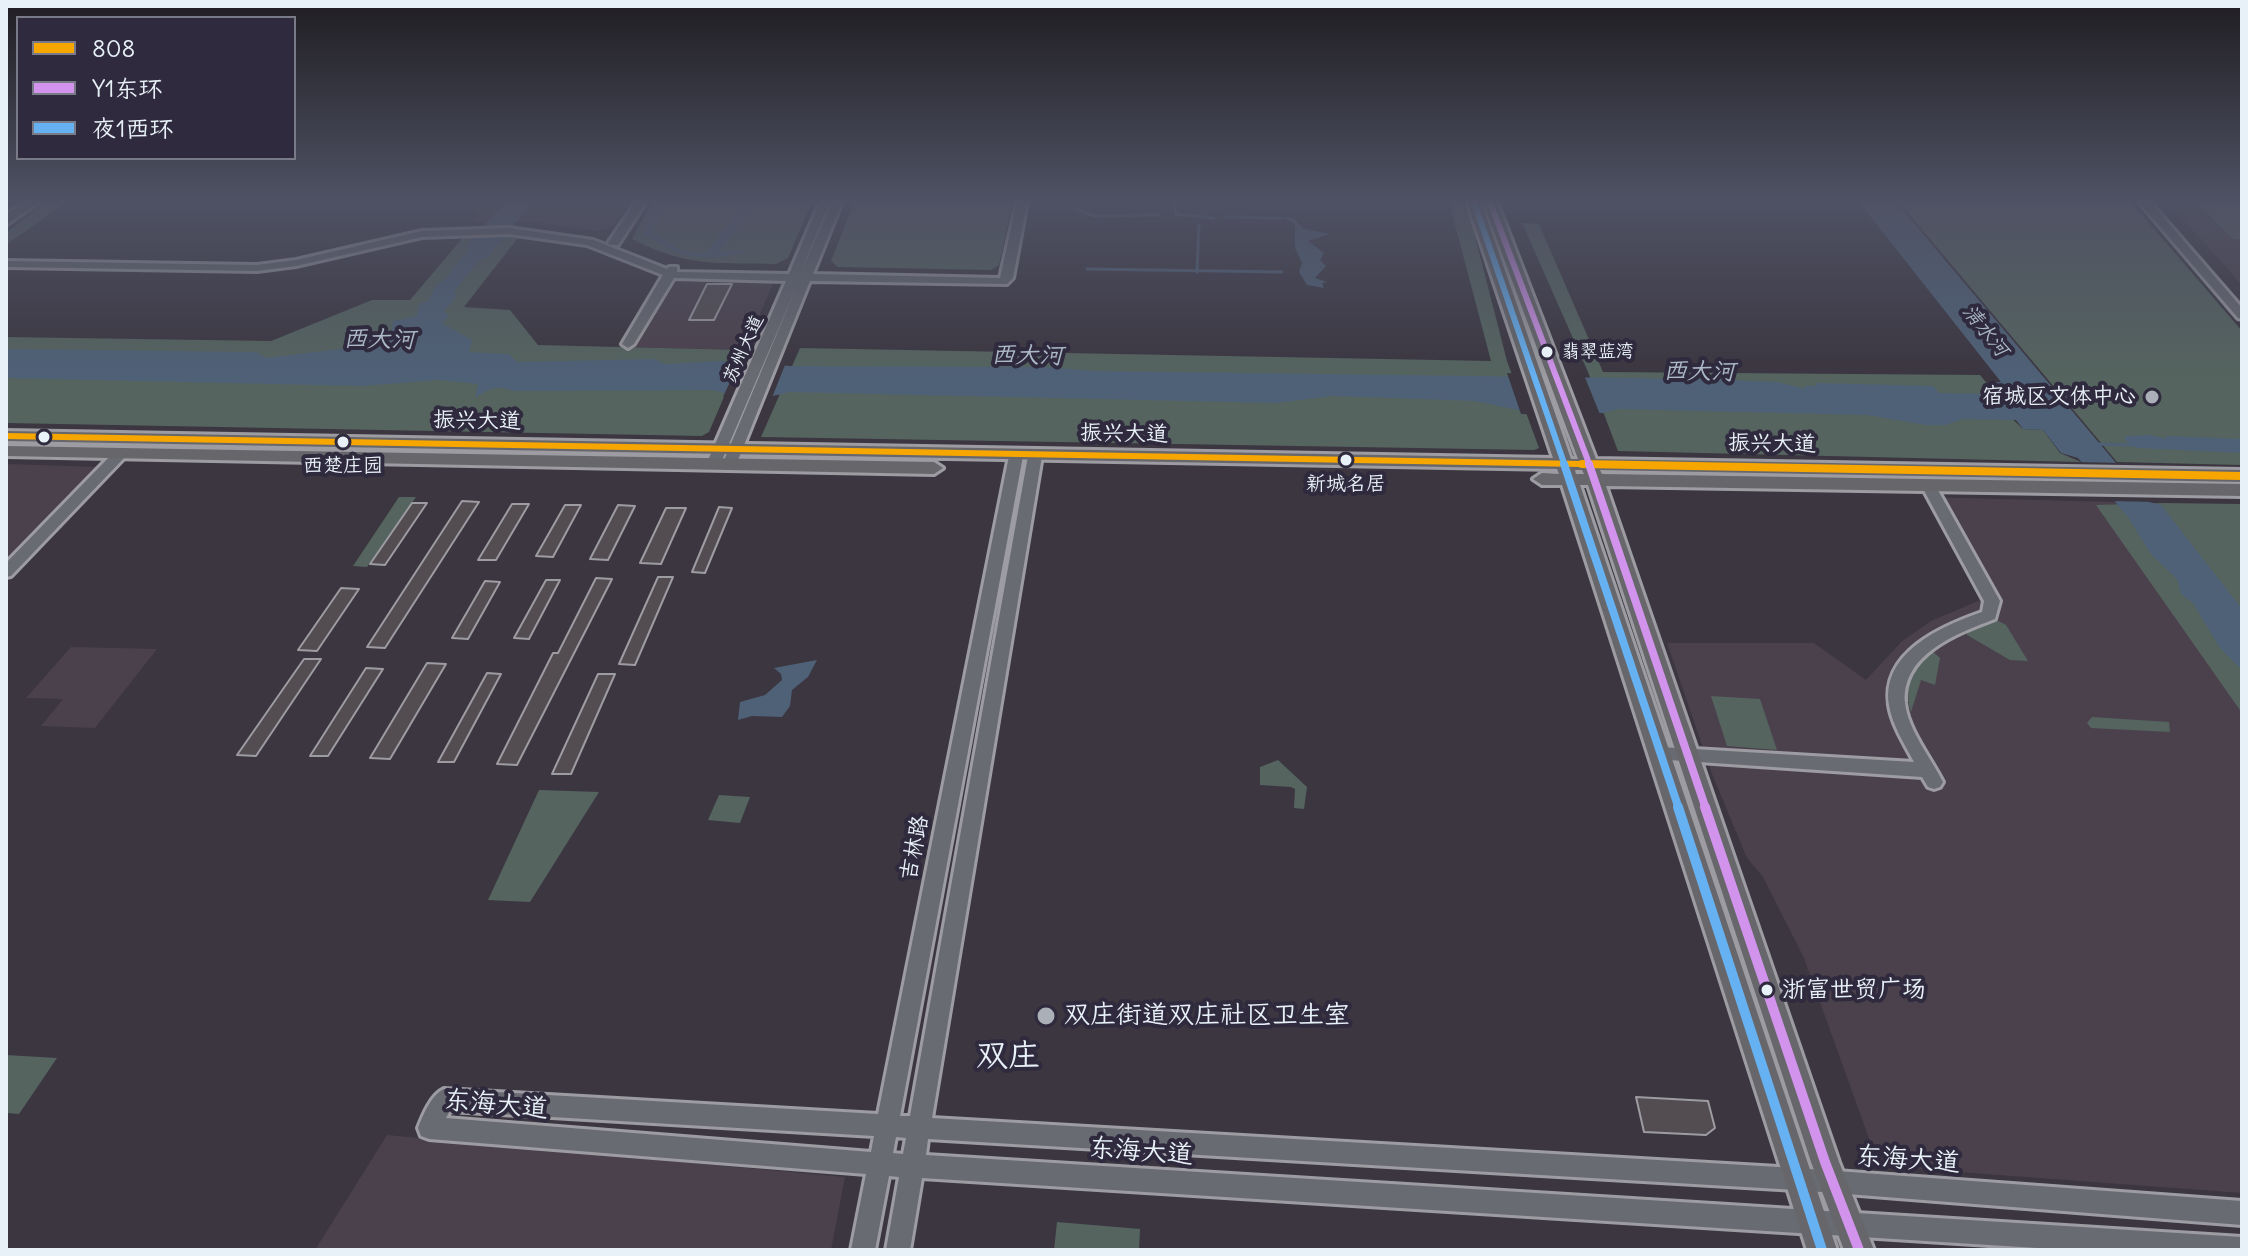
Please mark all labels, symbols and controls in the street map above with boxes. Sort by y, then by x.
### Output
legend [16,16,296,160]
text: 808 [92,33,135,63]
text: Y1东环 [92,73,163,103]
text: 夜1西环 [92,113,174,143]
water label: 清水河 [1957,300,2013,362]
street label: 苏州大道 [719,312,769,386]
water label: 西大河 [343,325,415,355]
water label: 西大河 [991,341,1063,371]
place label: 翡翠蓝湾 [1562,341,1634,363]
marker: 翡翠蓝湾 [1539,344,1555,360]
water label: 西大河 [1663,357,1735,387]
place label: 宿城区文体中心 [1982,384,2136,410]
marker: 宿城区文体中心 [2143,388,2161,406]
street label: 振兴大道 [433,407,521,435]
street label: 振兴大道 [1080,420,1168,448]
unlabelled marker [36,429,52,445]
street label: 振兴大道 [1728,430,1816,458]
marker: 西楚庄园 [335,434,351,450]
marker: 新城名居 [1338,452,1354,468]
place label: 西楚庄园 [303,454,383,478]
place label: 新城名居 [1306,472,1386,496]
street label: 吉林路 [896,813,934,883]
place label: 浙富世贸广场 [1782,976,1926,1004]
marker: 浙富世贸广场 [1759,982,1775,998]
place label: 双庄街道双庄社区卫生室 [1064,1000,1350,1032]
marker: 双庄街道双庄社区卫生室 [1035,1005,1057,1027]
district label: 双庄 [976,1038,1040,1076]
street label: 东海大道 [443,1085,549,1125]
street label: 东海大道 [1088,1133,1194,1171]
street label: 东海大道 [1855,1141,1961,1179]

